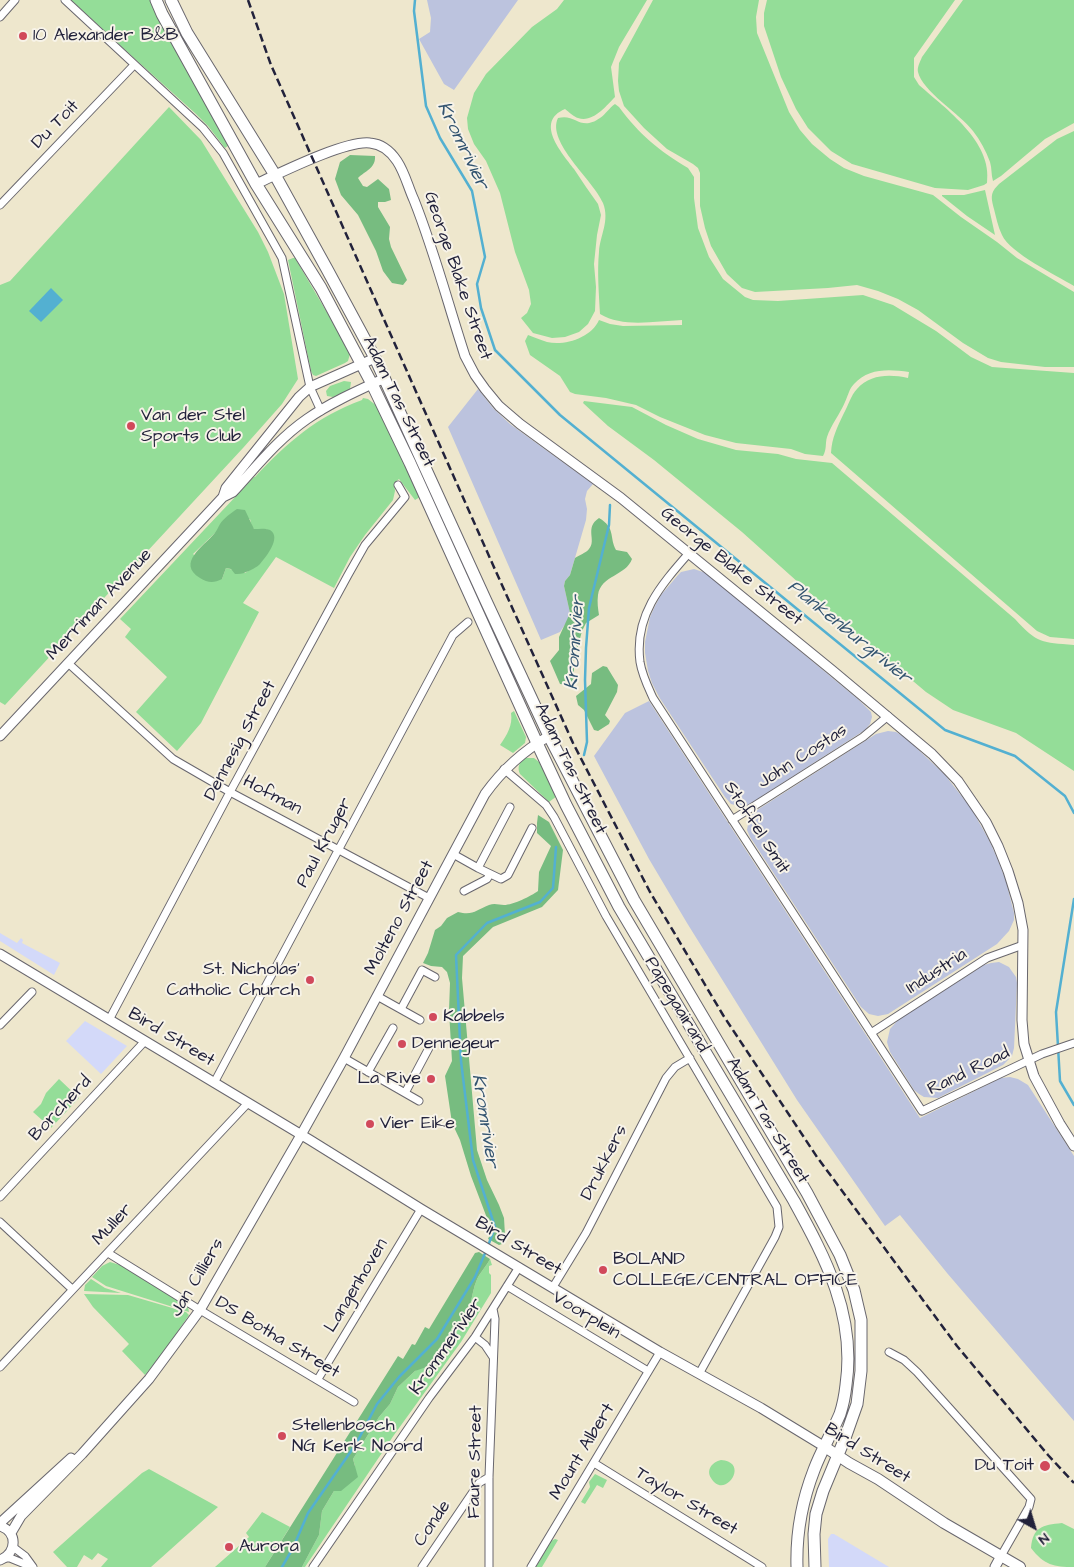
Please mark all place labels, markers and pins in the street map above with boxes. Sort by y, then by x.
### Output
place label: 10 Alexander B&B [33,25,178,47]
marker: 10 Alexander B&B [17,30,29,42]
place label: Van der Stel Sports Club [141,405,245,448]
marker: Van der Stel Sports Club [125,420,137,432]
place label: St. Nicholas' Catholic Church [167,959,300,1002]
marker: St. Nicholas' Catholic Church [304,974,316,986]
place label: Kabbels [443,1006,505,1028]
marker: Kabbels [427,1011,439,1023]
place label: Dennegeur [412,1033,499,1055]
marker: Dennegeur [396,1038,408,1050]
place label: La Rive [358,1068,421,1090]
marker: La Rive [425,1073,437,1085]
place label: Vier Eike [380,1113,455,1135]
marker: Vier Eike [364,1118,376,1130]
place label: BOLAND COLLEGE/CENTRAL OFFICE [613,1249,858,1292]
marker: BOLAND COLLEGE/CENTRAL OFFICE [597,1264,609,1276]
place label: Stellenbosch NG Kerk Noord [292,1415,422,1458]
marker: Stellenbosch NG Kerk Noord [276,1430,288,1442]
place label: Du Toit [975,1455,1034,1477]
marker: Du Toit [1038,1459,1052,1473]
place label: Aurora [239,1536,299,1558]
marker: Aurora [223,1541,235,1553]

